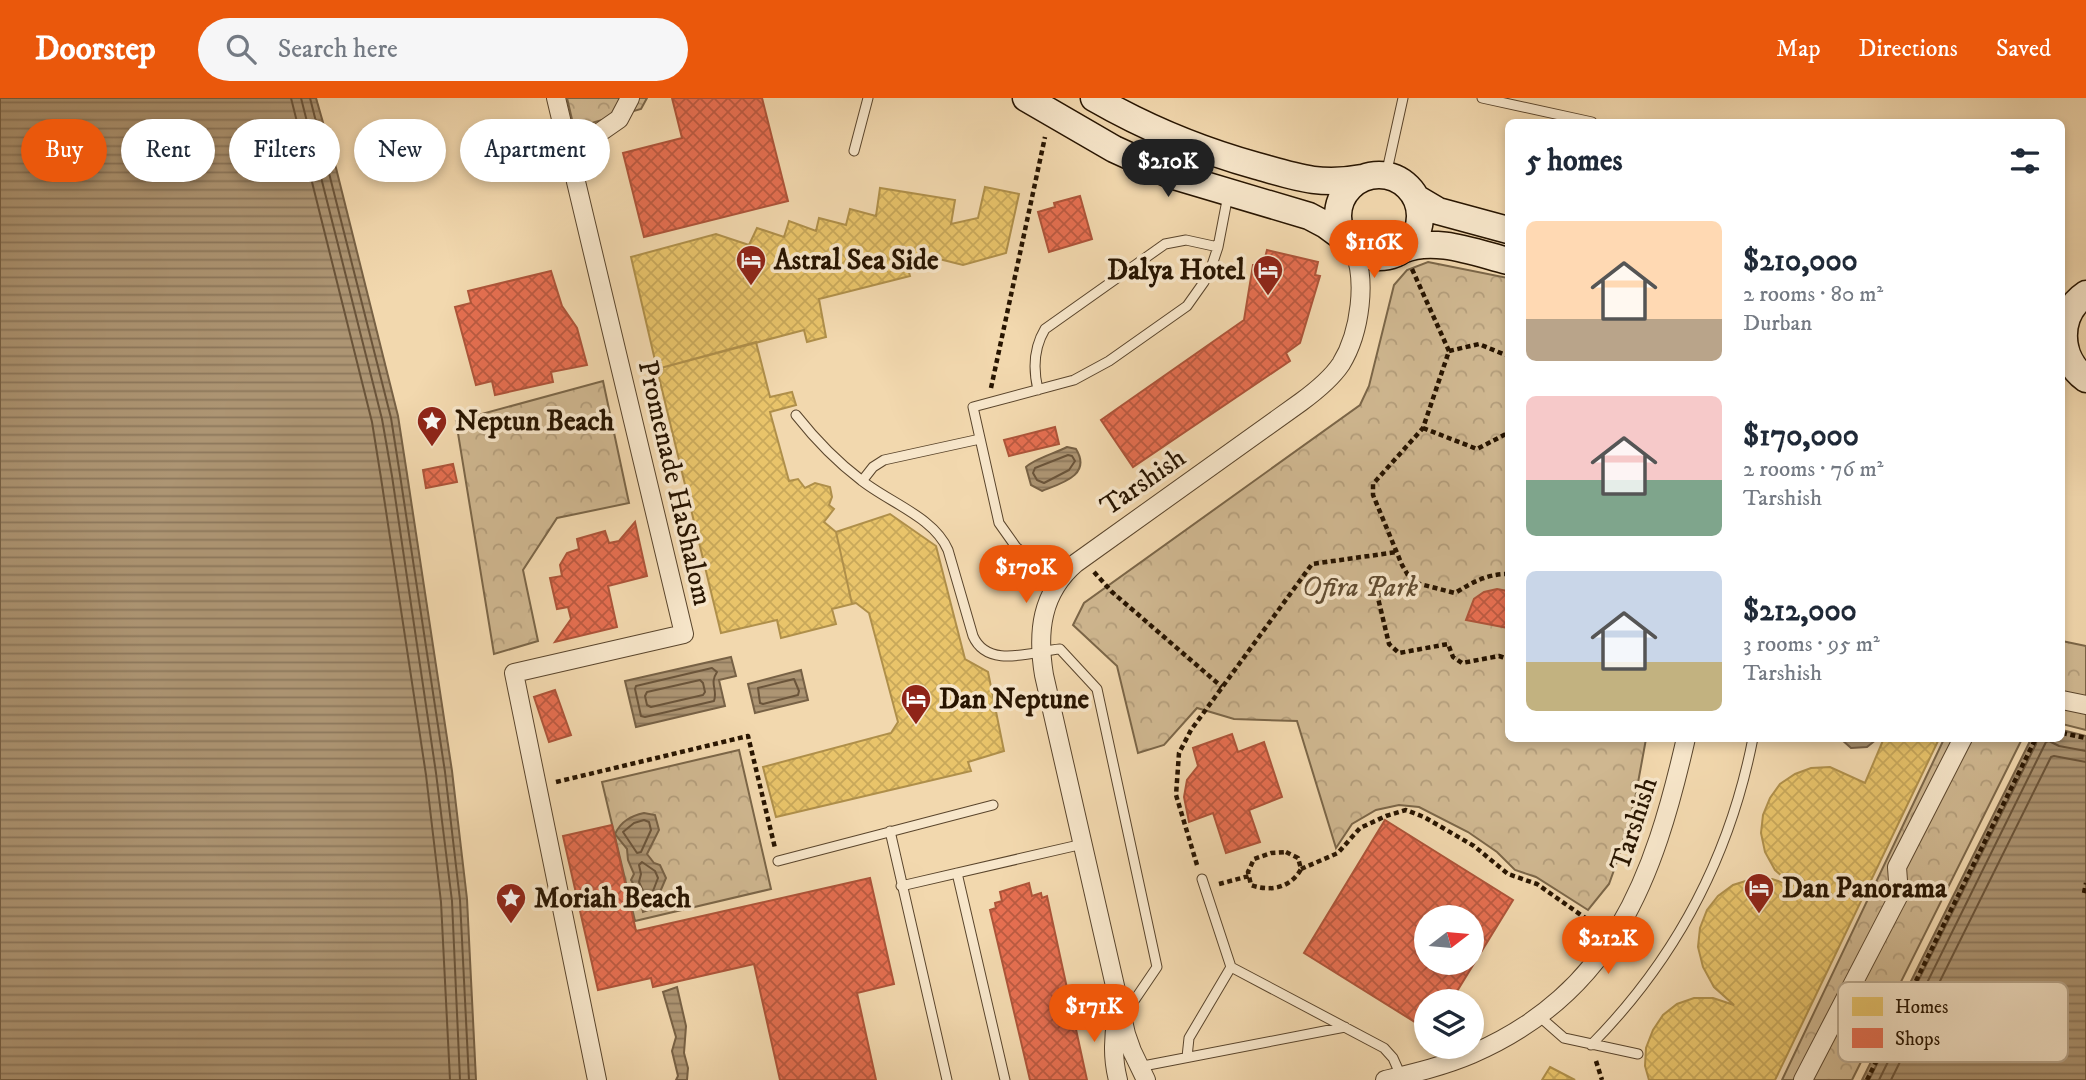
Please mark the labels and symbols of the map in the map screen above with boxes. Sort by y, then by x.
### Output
pin: $210K [1119,140,1217,199]
pin: $116K [1325,220,1423,280]
hotel icon: Astral Sea Side [734,243,768,287]
place label: Astral Sea Side [773,243,939,278]
place label: Dalya Hotel [1107,253,1246,288]
hotel icon: Dalya Hotel [1251,253,1285,297]
street label: Promenade HaShalom [630,357,720,609]
place icon: Neptun Beach [415,404,449,448]
place label: Neptun Beach [455,404,614,439]
street label: Tarshish [1094,440,1193,524]
pin: $170K [977,546,1075,605]
park label: Ofira Park [1302,570,1418,605]
hotel icon: Dan Neptune [899,682,933,726]
place label: Dan Neptune [939,682,1090,717]
street label: Tarshish [1602,772,1666,875]
hotel icon: Dan Panorama [1742,871,1776,915]
place label: Dan Panorama [1782,871,1948,906]
place icon: Moriah Beach [494,881,528,925]
place label: Moriah Beach [534,881,691,916]
north arrow [1414,905,1484,975]
pin: $212K [1559,916,1657,976]
legend [1838,982,2068,1062]
pin: $171K [1045,984,1143,1044]
text: Homes [1895,996,1948,1019]
text: Shops [1895,1028,1940,1051]

